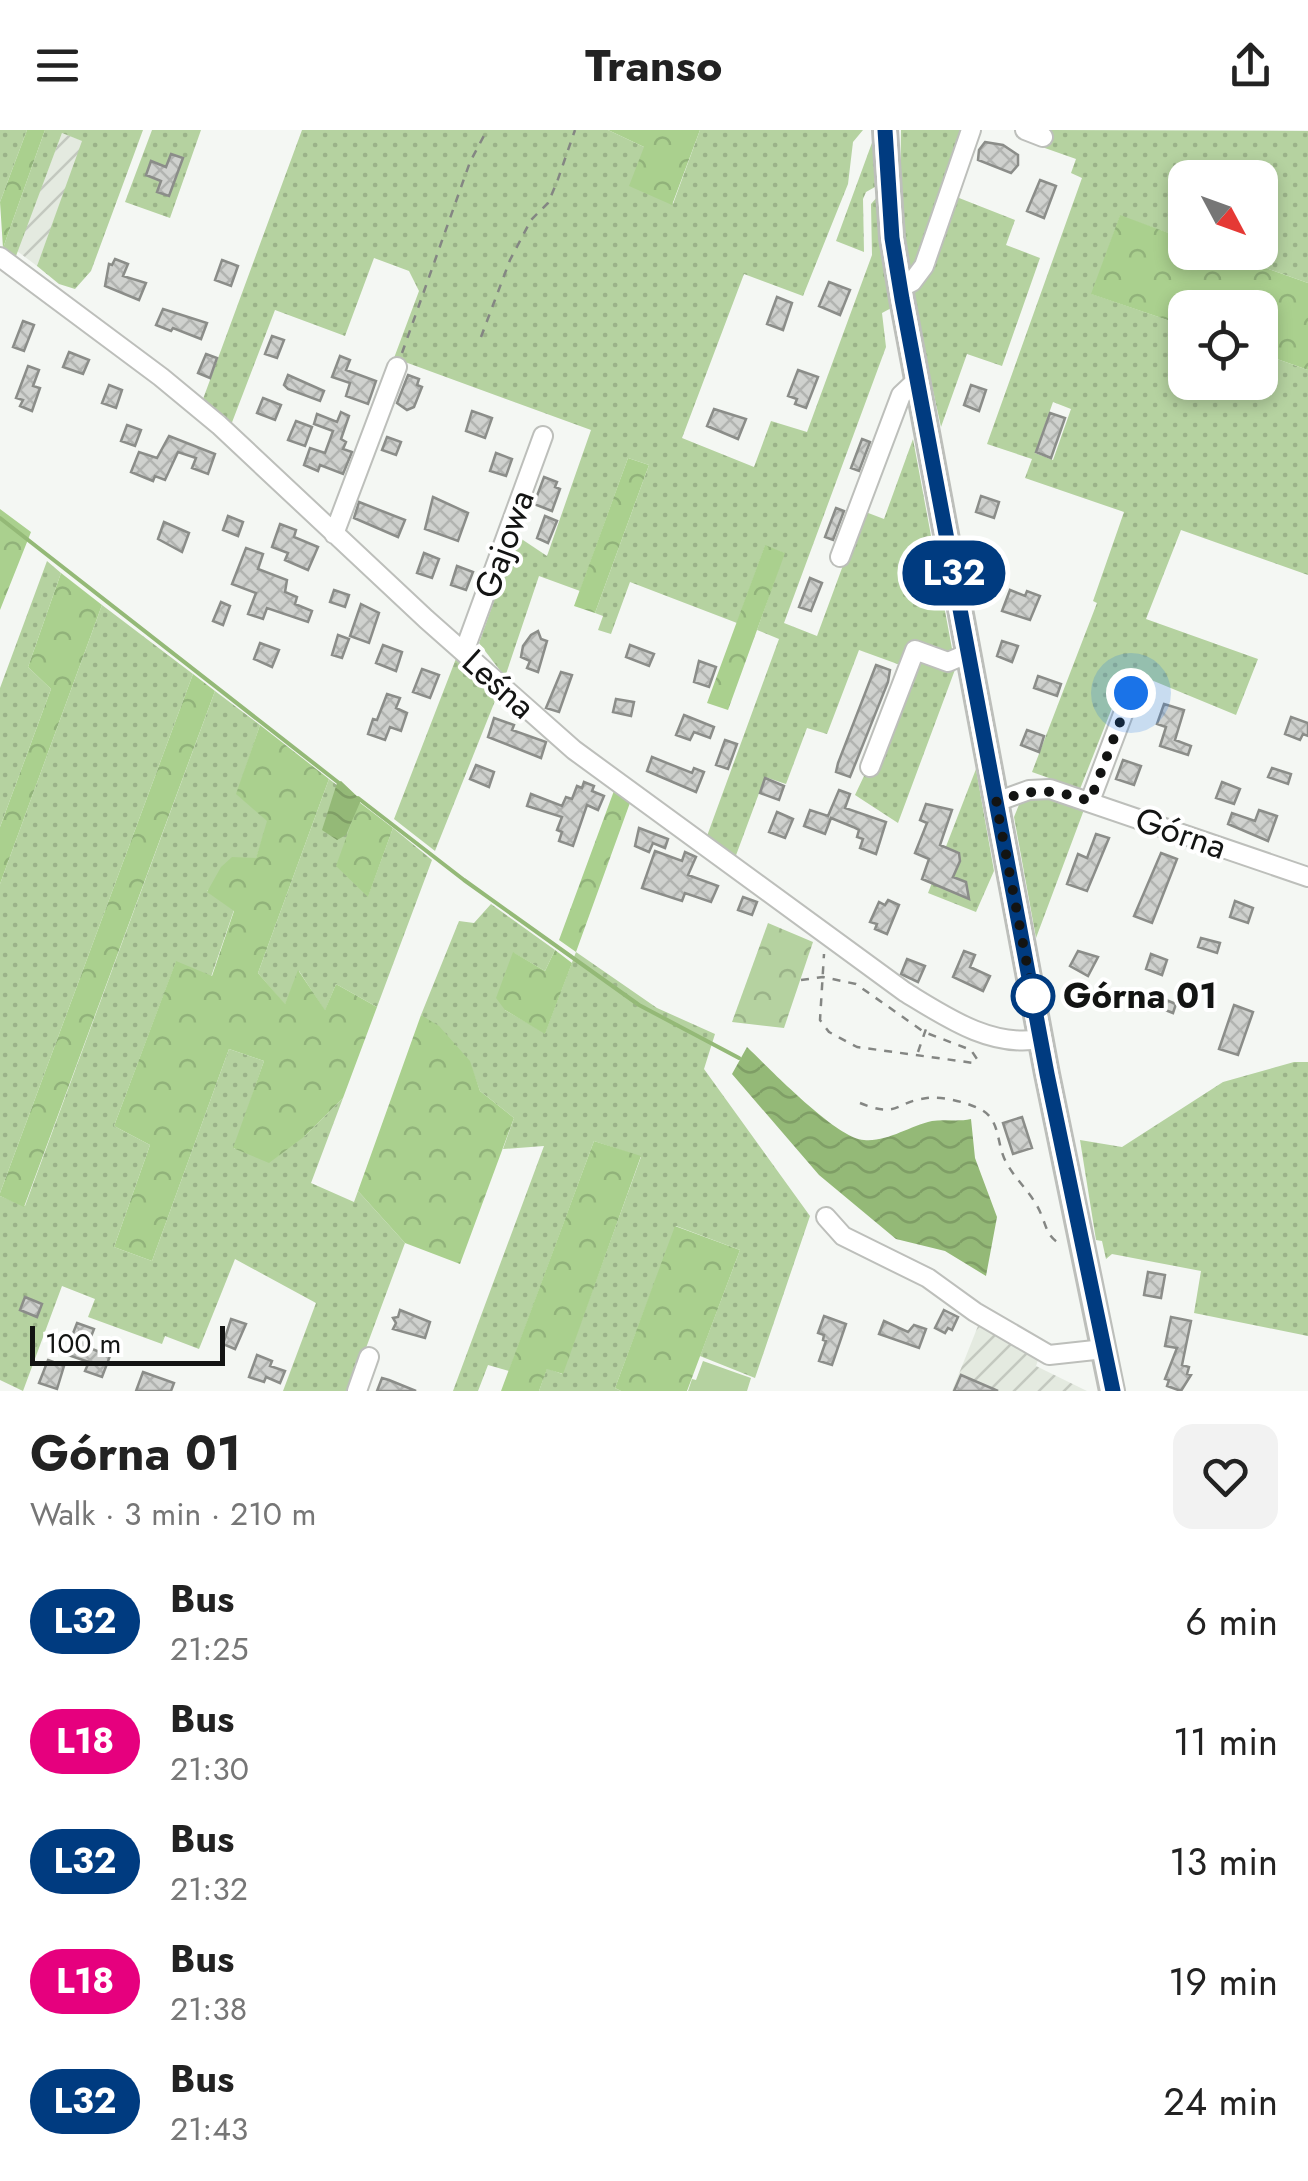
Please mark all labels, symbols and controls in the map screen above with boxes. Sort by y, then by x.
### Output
text: Transo [585,33,723,98]
icon: menu [30,38,85,93]
icon: share [1223,38,1278,93]
north arrow [1168,160,1278,270]
map controls [1168,160,1278,400]
button: locate [1168,290,1278,400]
street label: Gajowa [461,483,547,605]
line badge: L32 [896,540,1012,606]
text: L32 [922,548,986,598]
street label: Leśna [451,638,547,730]
your location [1106,668,1156,718]
street label: Górna [1129,794,1233,872]
place label: Górna 01 [1063,971,1217,1021]
marker: Górna 01 [1012,975,1054,1017]
scale bar [30,1321,225,1366]
text: 100 m [45,1323,121,1364]
text: Górna 01 [30,1419,241,1488]
button: heart [1173,1424,1278,1529]
text: Walk · 3 min · 210 m [30,1491,316,1537]
text: Bus [170,1571,234,1626]
text: 6 min [1185,1594,1278,1649]
text: L32 [53,1596,117,1646]
text: 21:25 [170,1626,248,1672]
text: Bus [170,1691,234,1746]
text: 11 min [1173,1714,1278,1769]
text: L18 [56,1716,114,1766]
text: 21:30 [170,1746,249,1792]
text: Bus [170,1811,234,1866]
text: 13 min [1169,1834,1278,1889]
text: L32 [53,1836,117,1886]
text: 21:32 [170,1866,248,1912]
text: Bus [170,1931,234,1986]
text: 19 min [1168,1954,1278,2009]
text: L18 [56,1956,114,2006]
text: 21:38 [170,1986,247,2032]
text: Bus [170,2051,234,2106]
text: 24 min [1163,2074,1278,2129]
text: L32 [53,2076,117,2126]
text: 21:43 [170,2106,248,2152]

